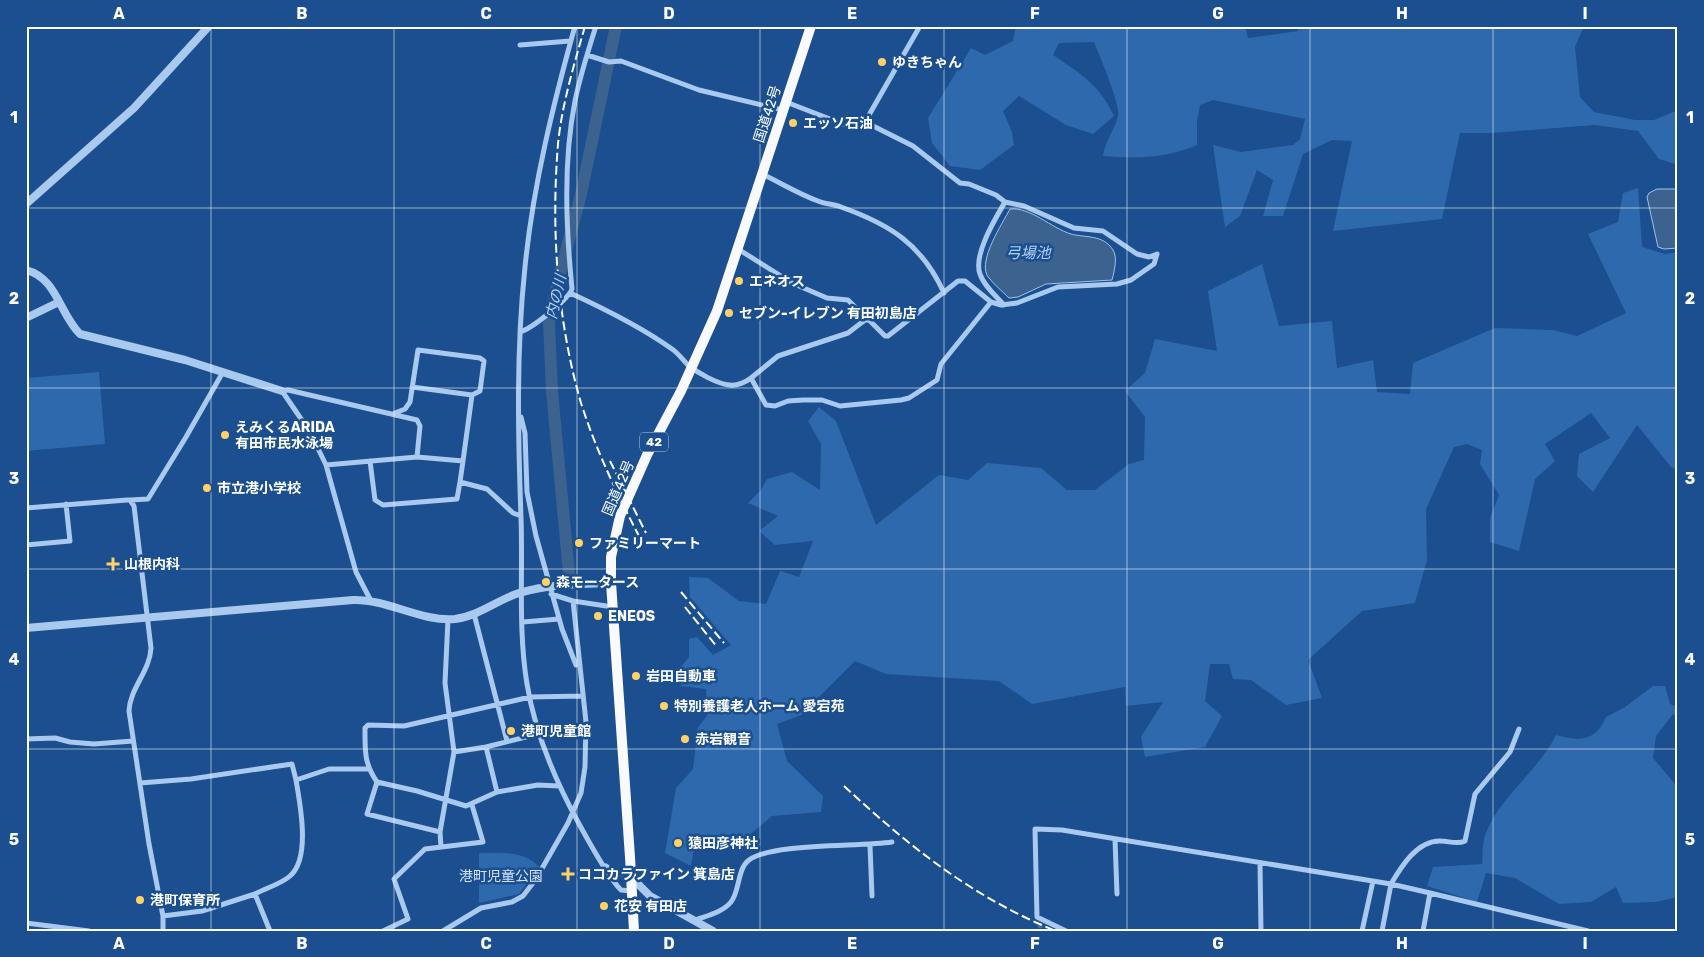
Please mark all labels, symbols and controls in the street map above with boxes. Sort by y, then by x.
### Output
text: A [113,4,125,23]
text: B [296,4,308,23]
text: C [480,4,492,23]
text: D [663,4,675,23]
text: E [847,4,857,23]
text: F [1030,4,1040,23]
text: G [1212,4,1224,23]
text: H [1396,4,1408,23]
text: I [1582,4,1588,23]
place label: ゆきちゃん [892,54,962,71]
marker: ゆきちゃん [876,56,888,68]
street label: 国道42号 [750,84,785,145]
text: 1 [10,108,18,127]
text: 1 [1686,108,1694,127]
place label: エッソ石油 [803,115,873,132]
marker: エッソ石油 [787,117,799,129]
water label: 弓場池 [1005,244,1052,262]
water label: 内の川 [542,271,570,321]
place label: エネオス [749,273,805,290]
marker: エネオス [733,275,745,287]
text: 2 [9,289,19,308]
text: 2 [1685,289,1695,308]
place label: セブン-イレブン 有田初島店 [739,305,917,322]
marker: セブン-イレブン 有田初島店 [723,307,735,319]
place label: えみくるARIDA 有田市民水泳場 [235,419,335,452]
marker: えみくるARIDA 有田市民水泳場 [219,429,231,441]
road number: 42 [640,432,668,452]
street label: 国道42号 [599,458,638,519]
text: 3 [9,469,19,488]
text: 3 [1685,469,1695,488]
place label: 市立港小学校 [217,480,301,497]
marker: 市立港小学校 [201,482,213,494]
place label: ファミリーマート [589,535,701,552]
marker: ファミリーマート [573,537,585,549]
place label: 山根内科 [124,556,180,573]
marker: 山根内科 [106,557,120,571]
place label: 森モータース [556,574,639,591]
marker: 森モータース [540,576,552,588]
place label: ENEOS [608,608,655,625]
marker: ENEOS [592,610,604,622]
text: 4 [9,650,20,669]
text: 4 [1685,650,1696,669]
place label: 岩田自動車 [646,668,716,685]
marker: 岩田自動車 [630,670,642,682]
place label: 特別養護老人ホーム 愛宕苑 [674,698,845,715]
marker: 特別養護老人ホーム 愛宕苑 [658,700,670,712]
place label: 港町児童館 [521,723,591,740]
marker: 港町児童館 [505,725,517,737]
place label: 赤岩観音 [695,731,751,748]
marker: 赤岩観音 [679,733,691,745]
text: 5 [9,830,19,849]
text: 5 [1685,830,1695,849]
place label: 猿田彦神社 [688,835,758,852]
marker: 猿田彦神社 [672,837,684,849]
place label: ココカラファイン 箕島店 [578,866,735,883]
park label: 港町児童公園 [459,868,543,885]
marker: ココカラファイン 箕島店 [562,868,574,880]
place label: 港町保育所 [150,892,220,909]
marker: 港町保育所 [134,894,146,906]
place label: 花安 有田店 [614,898,687,915]
marker: 花安 有田店 [598,900,610,912]
text: A [113,934,125,953]
text: B [296,934,308,953]
text: C [480,934,492,953]
text: D [663,934,675,953]
text: E [847,934,857,953]
text: F [1030,934,1040,953]
text: G [1212,934,1224,953]
text: H [1396,934,1408,953]
text: I [1582,934,1588,953]

